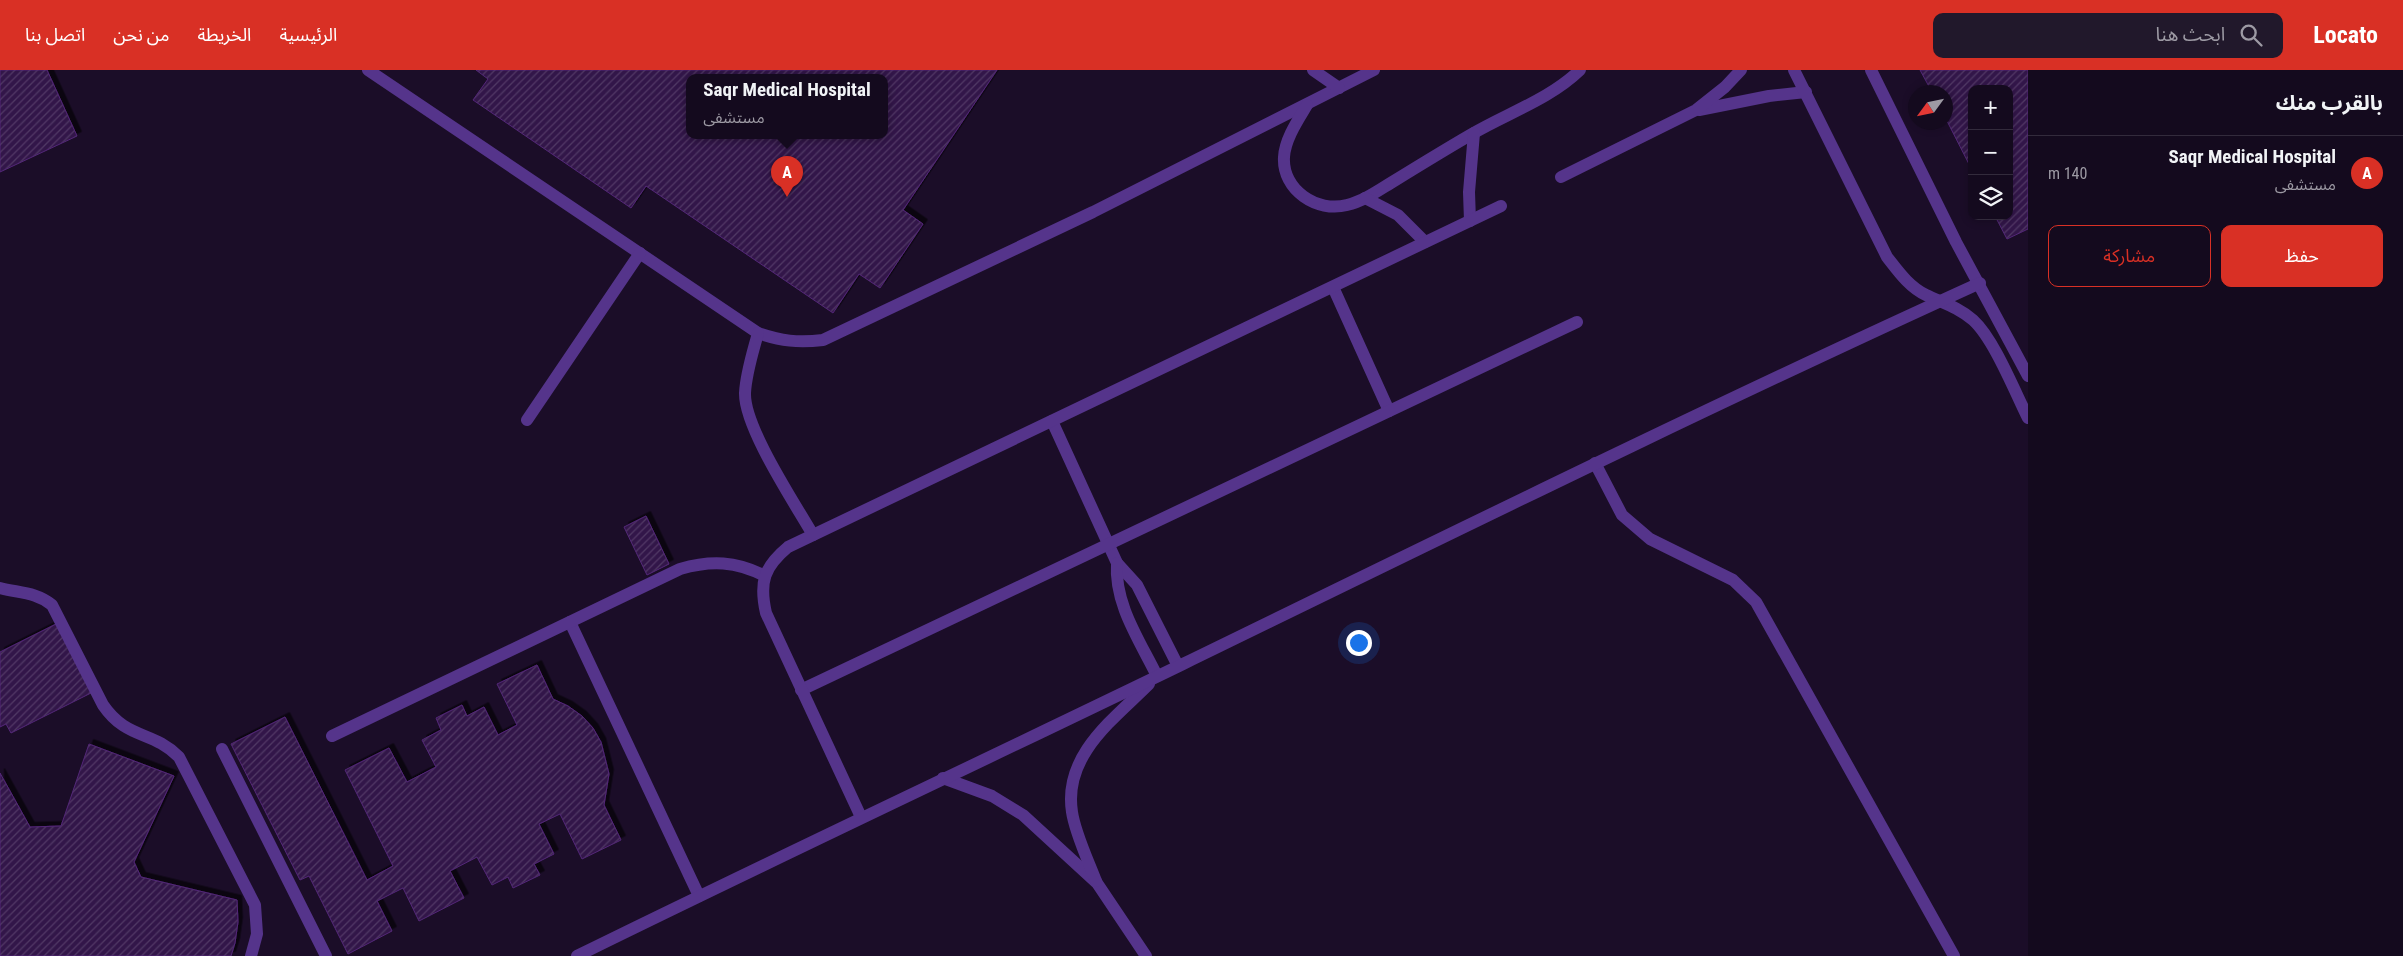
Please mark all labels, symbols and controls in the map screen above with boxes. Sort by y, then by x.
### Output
search box [1933,13,2283,58]
icon: search [2237,21,2265,49]
text: Locato [2313,21,2378,49]
text: ابحث هنا [2155,23,2225,46]
text: اتصل بنا [25,24,85,45]
text: من نحن [113,24,169,45]
text: الخريطة [197,24,251,45]
text: الرئيسية [279,24,337,45]
popup [686,74,888,139]
text: Saqr Medical Hospital [703,78,871,101]
north arrow [1908,85,1953,130]
map controls [1968,85,2013,220]
button: + [1968,85,2013,130]
text: بالقرب منك [2276,91,2383,115]
text: مستشفى [703,108,765,127]
button: − [1968,130,2013,175]
text: Saqr Medical Hospital [2169,145,2336,168]
pin: A [771,156,803,197]
text: 140 m [2048,164,2087,183]
text: A [2362,164,2372,183]
button: layers [1968,175,2013,220]
text: مستشفى [2275,175,2336,194]
button: مشاركة [2048,225,2211,287]
button: حفظ [2221,225,2383,287]
your location [1346,630,1372,656]

